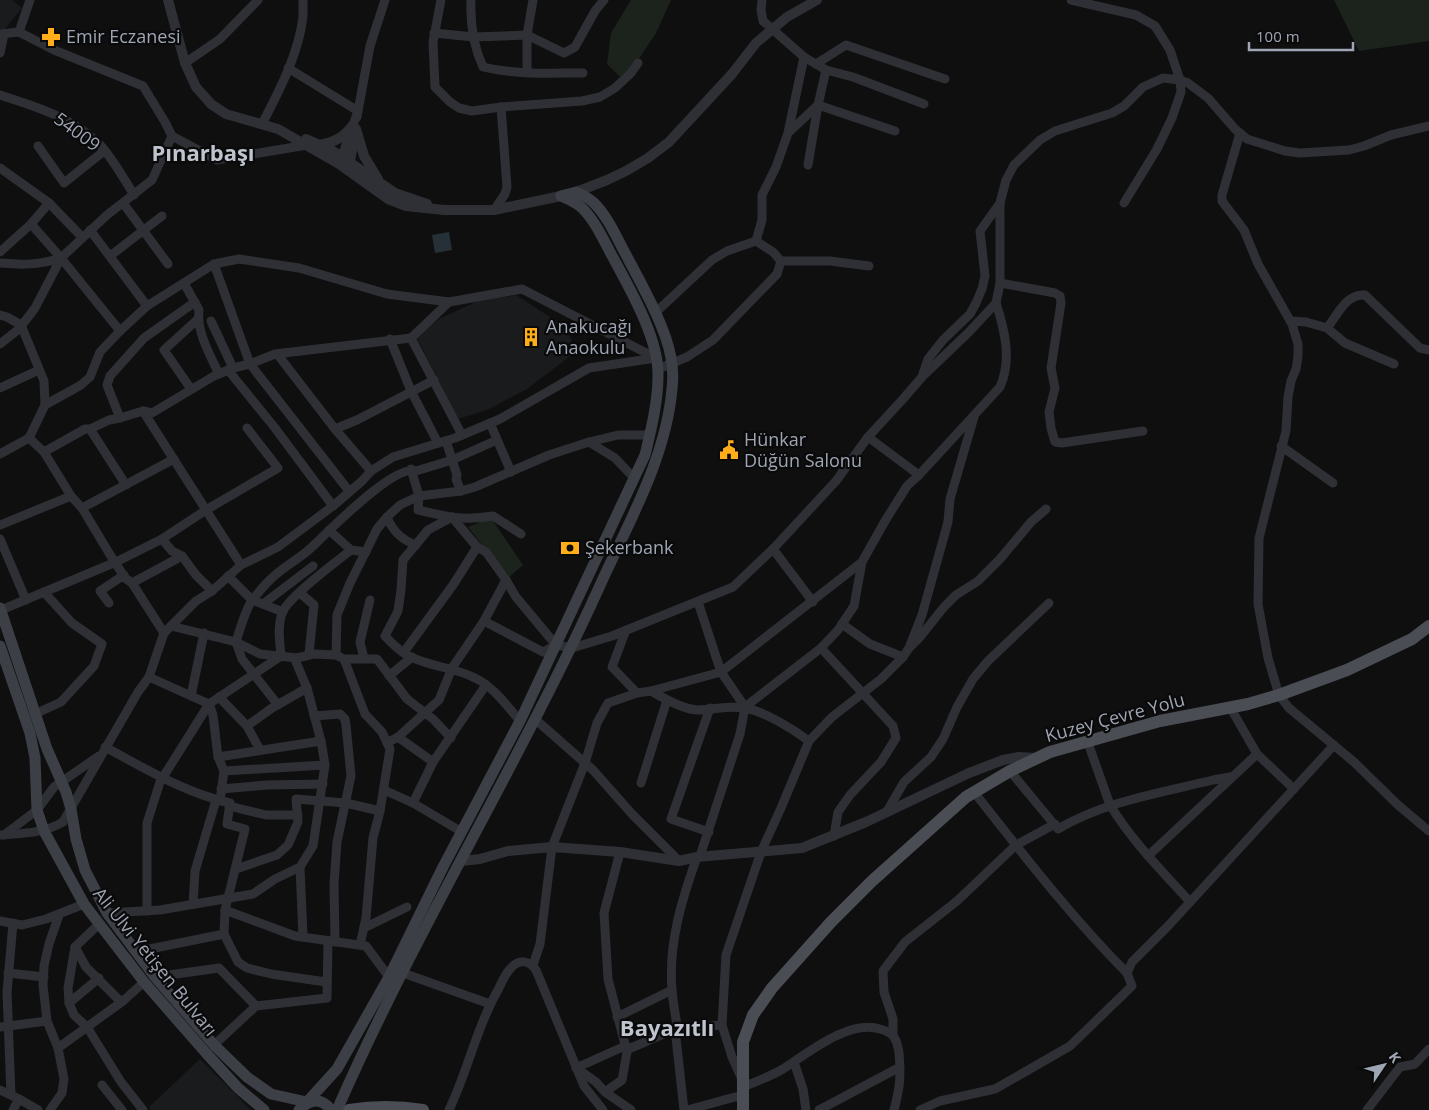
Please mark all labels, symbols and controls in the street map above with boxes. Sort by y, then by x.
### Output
scale bar [1249,20,1353,52]
place label: Emir Eczanesi [66,24,181,48]
pharmacy icon: Emir Eczanesi [40,26,62,48]
text: 100 m [1256,26,1300,46]
street label: 54009 [50,106,105,156]
district label: Pınarbaşı [151,137,255,167]
place label: Anakucağı Anaokulu [546,314,632,359]
building icon: Anakucağı Anaokulu [520,326,542,348]
place label: Hünkar Düğün Salonu [744,427,862,472]
public building icon: Hünkar Düğün Salonu [718,439,740,461]
place label: Şekerbank [585,535,674,559]
bank icon: Şekerbank [559,537,581,559]
street label: Kuzey Çevre Yolu [1042,687,1187,747]
street label: Ali Ulvi Yetişen Bulvarı [88,882,223,1041]
district label: Bayazıtlı [620,1012,714,1042]
north arrow [1359,1040,1409,1090]
text: K [1385,1048,1406,1067]

